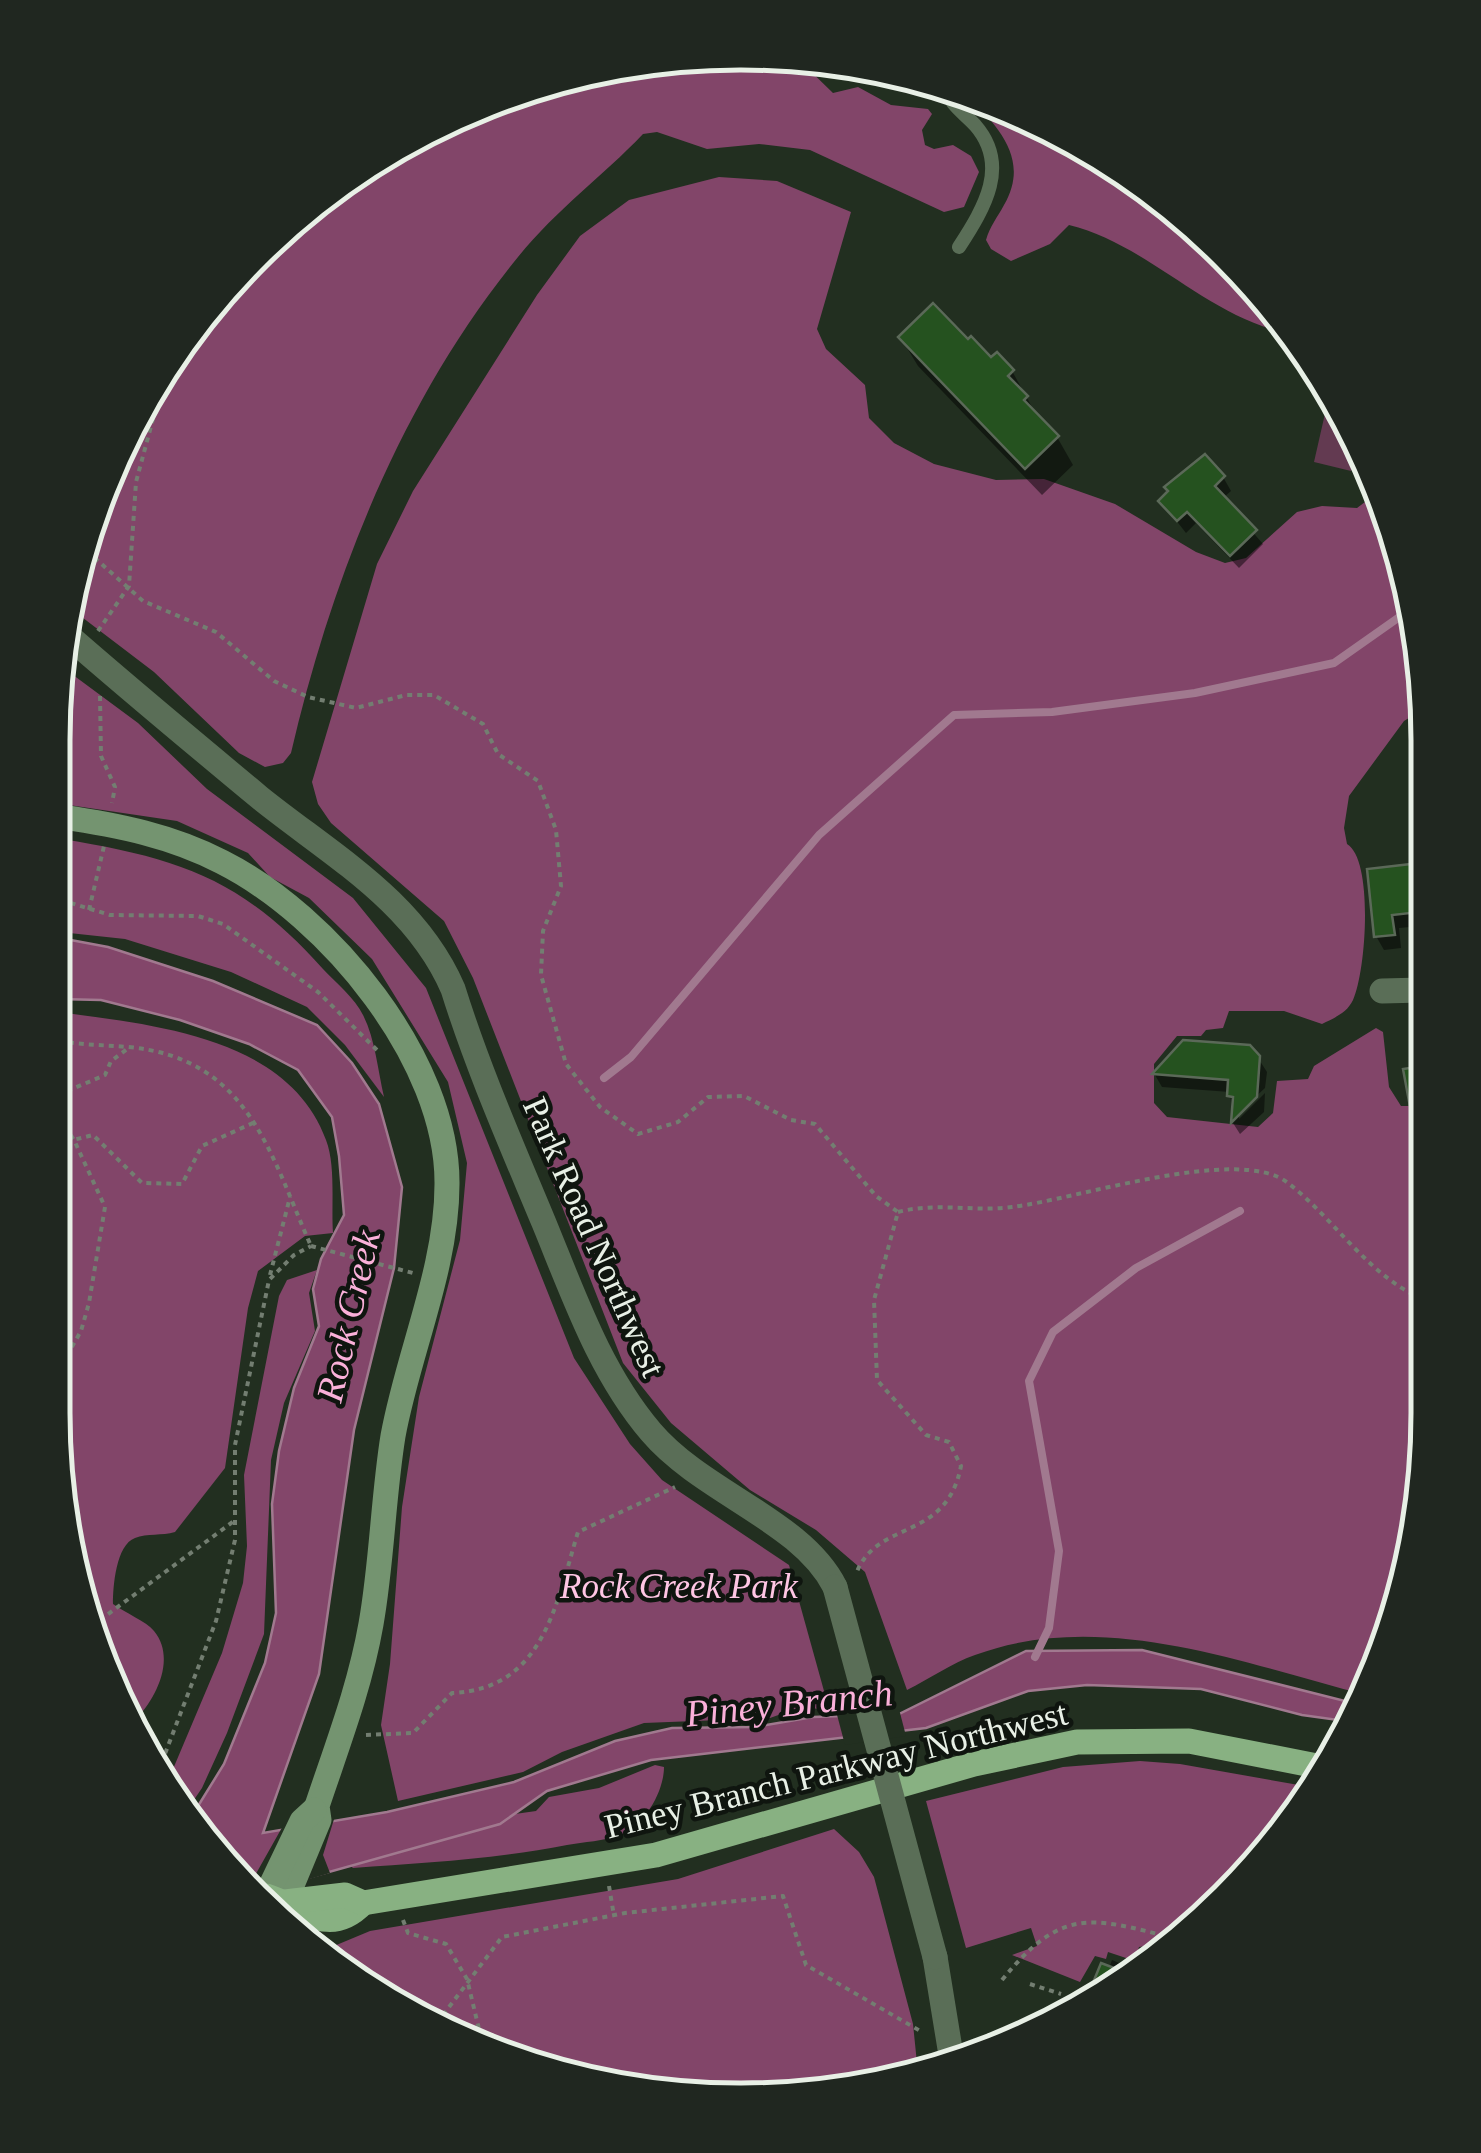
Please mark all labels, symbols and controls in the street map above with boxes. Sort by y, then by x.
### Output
street label: Park Road Northwest [515,1091,673,1383]
water label: Rock Creek [308,1225,388,1407]
park label: Rock Creek Park [559,1567,799,1606]
water label: Piney Branch [682,1671,895,1735]
street label: Piney Branch Parkway Northwest [601,1694,1072,1846]

